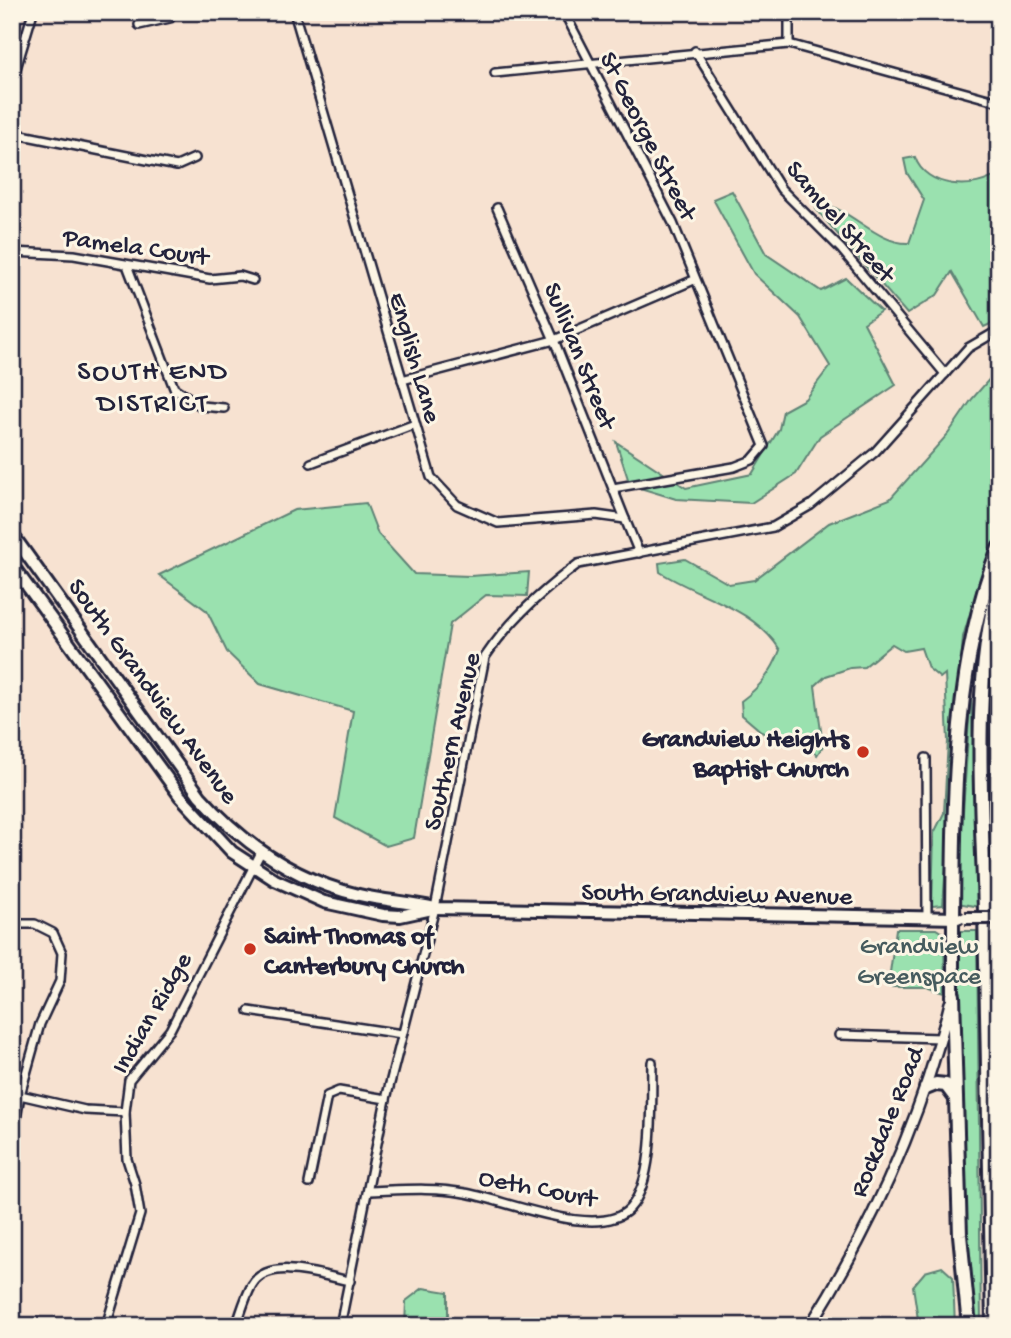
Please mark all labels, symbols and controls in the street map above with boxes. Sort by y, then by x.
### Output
street label: St George Street [590,48,703,229]
street label: Samuel Street [777,156,902,292]
street label: Pamela Court [60,224,212,275]
street label: Sullivan Street [534,279,622,437]
street label: English Lane [379,289,446,428]
district label: SOUTH END DISTRICT [77,357,229,422]
street label: South Grandview Avenue [59,574,244,812]
street label: Southern Avenue [419,649,490,834]
place label: Grandview Heights Baptist Church [642,726,850,787]
marker: Grandview Heights Baptist Church [855,744,871,760]
street label: South Grandview Avenue [581,879,853,914]
place label: Saint Thomas of Canterbury Church [264,923,464,984]
park label: Grandview Greenspace [857,933,982,994]
marker: Saint Thomas of Canterbury Church [242,941,258,957]
street label: Indian Ridge [107,947,201,1081]
street label: Rockdale Road [845,1041,934,1202]
street label: Oeth Court [476,1164,601,1217]

